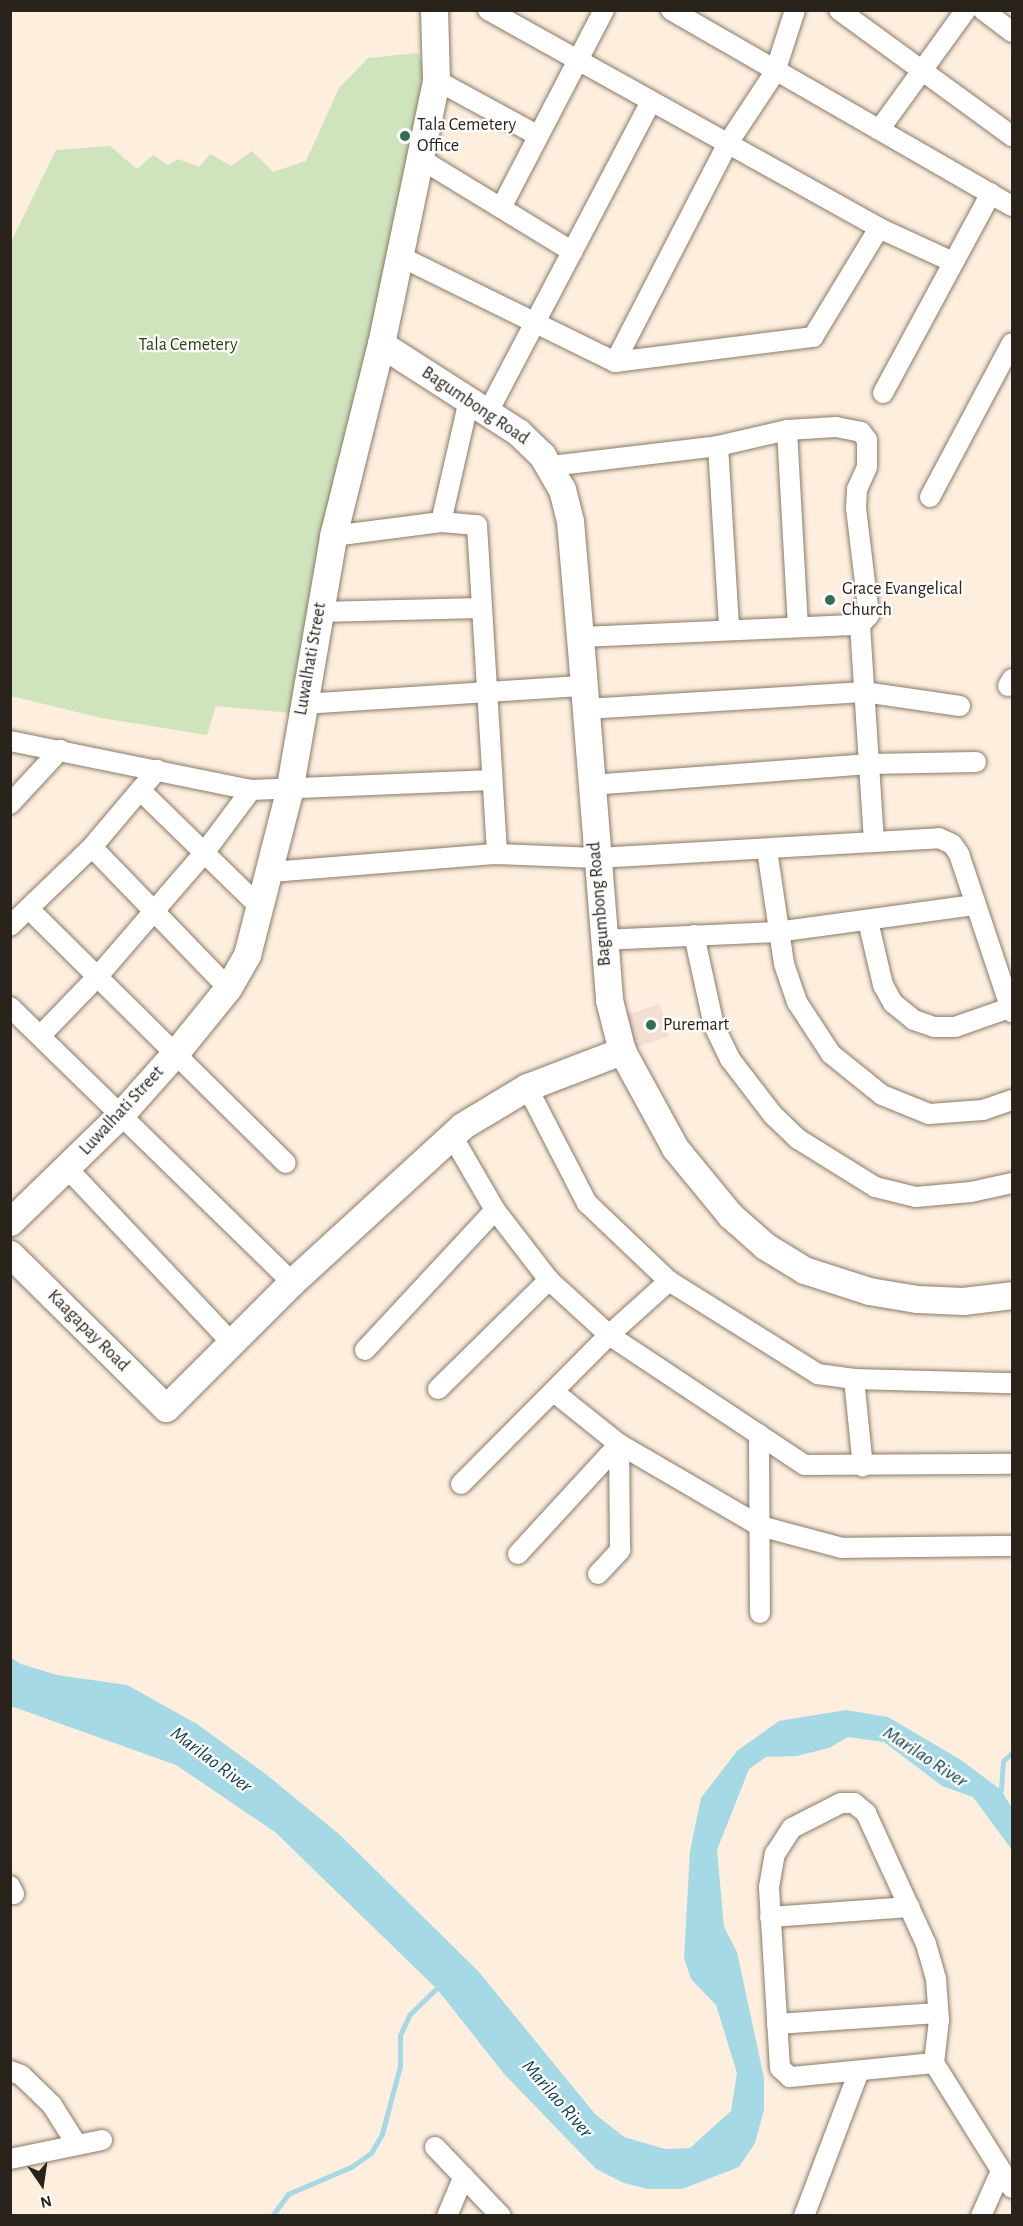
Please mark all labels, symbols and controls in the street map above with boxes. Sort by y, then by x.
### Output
place label: Tala Cemetery Office [417,115,516,158]
marker: Tala Cemetery Office [398,129,412,143]
park label: Tala Cemetery [138,334,238,356]
street label: Bagumbong Road [417,362,533,450]
place label: Grace Evangelical Church [842,579,963,622]
marker: Grace Evangelical Church [823,593,837,607]
street label: Luwalhati Street [290,601,332,717]
street label: Bagumbong Road [584,841,616,967]
place label: Puremart [663,1014,729,1036]
marker: Puremart [644,1018,658,1032]
street label: Luwalhati Street [75,1062,169,1160]
street label: Kaagapay Road [43,1286,133,1376]
water label: Marilao River [878,1721,972,1793]
water label: Marilao River [165,1722,257,1798]
water label: Marilao River [516,2055,598,2143]
north arrow [12,2154,72,2214]
text: N [39,2192,53,2211]

